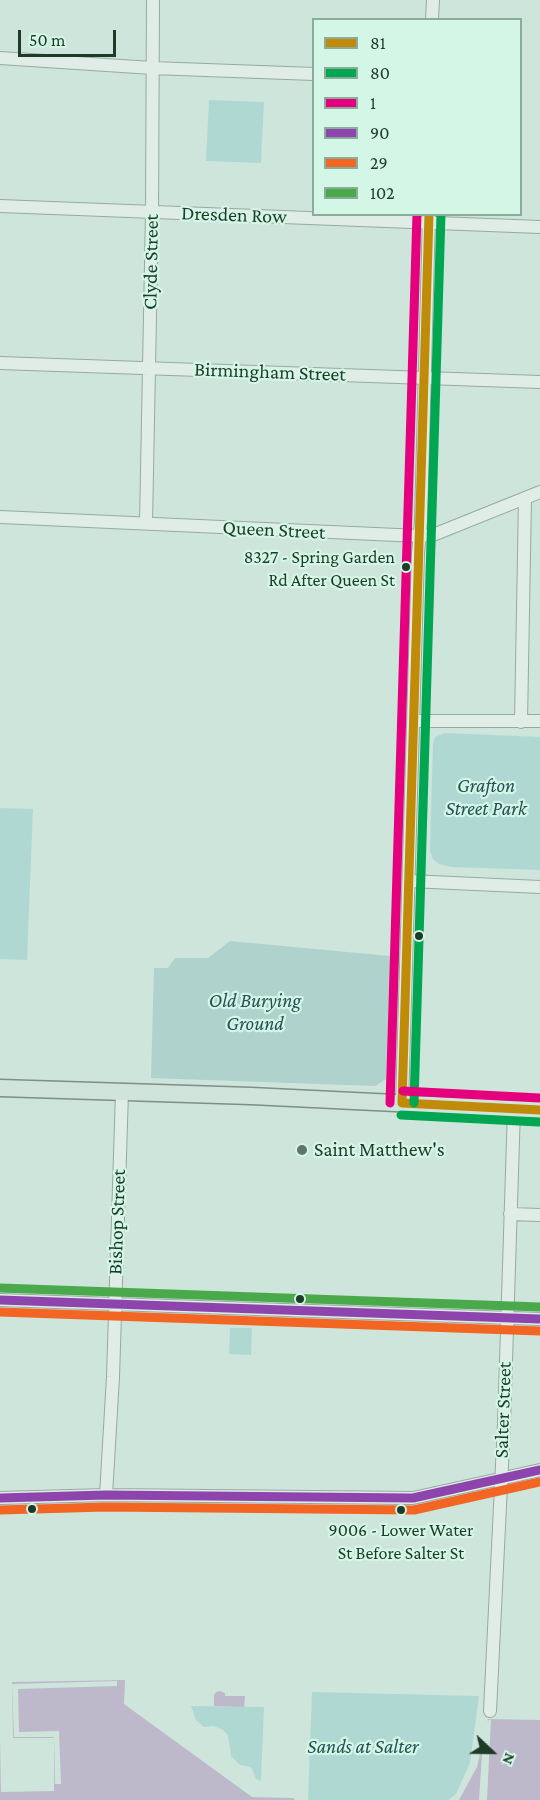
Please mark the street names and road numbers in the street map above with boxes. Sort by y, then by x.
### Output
street label: Dresden Row [181,201,287,229]
street label: Clyde Street [138,214,164,310]
street label: Birmingham Street [194,357,346,387]
street label: Queen Street [222,515,326,545]
street label: Bishop Street [103,1169,131,1275]
street label: Salter Street [489,1361,517,1459]

